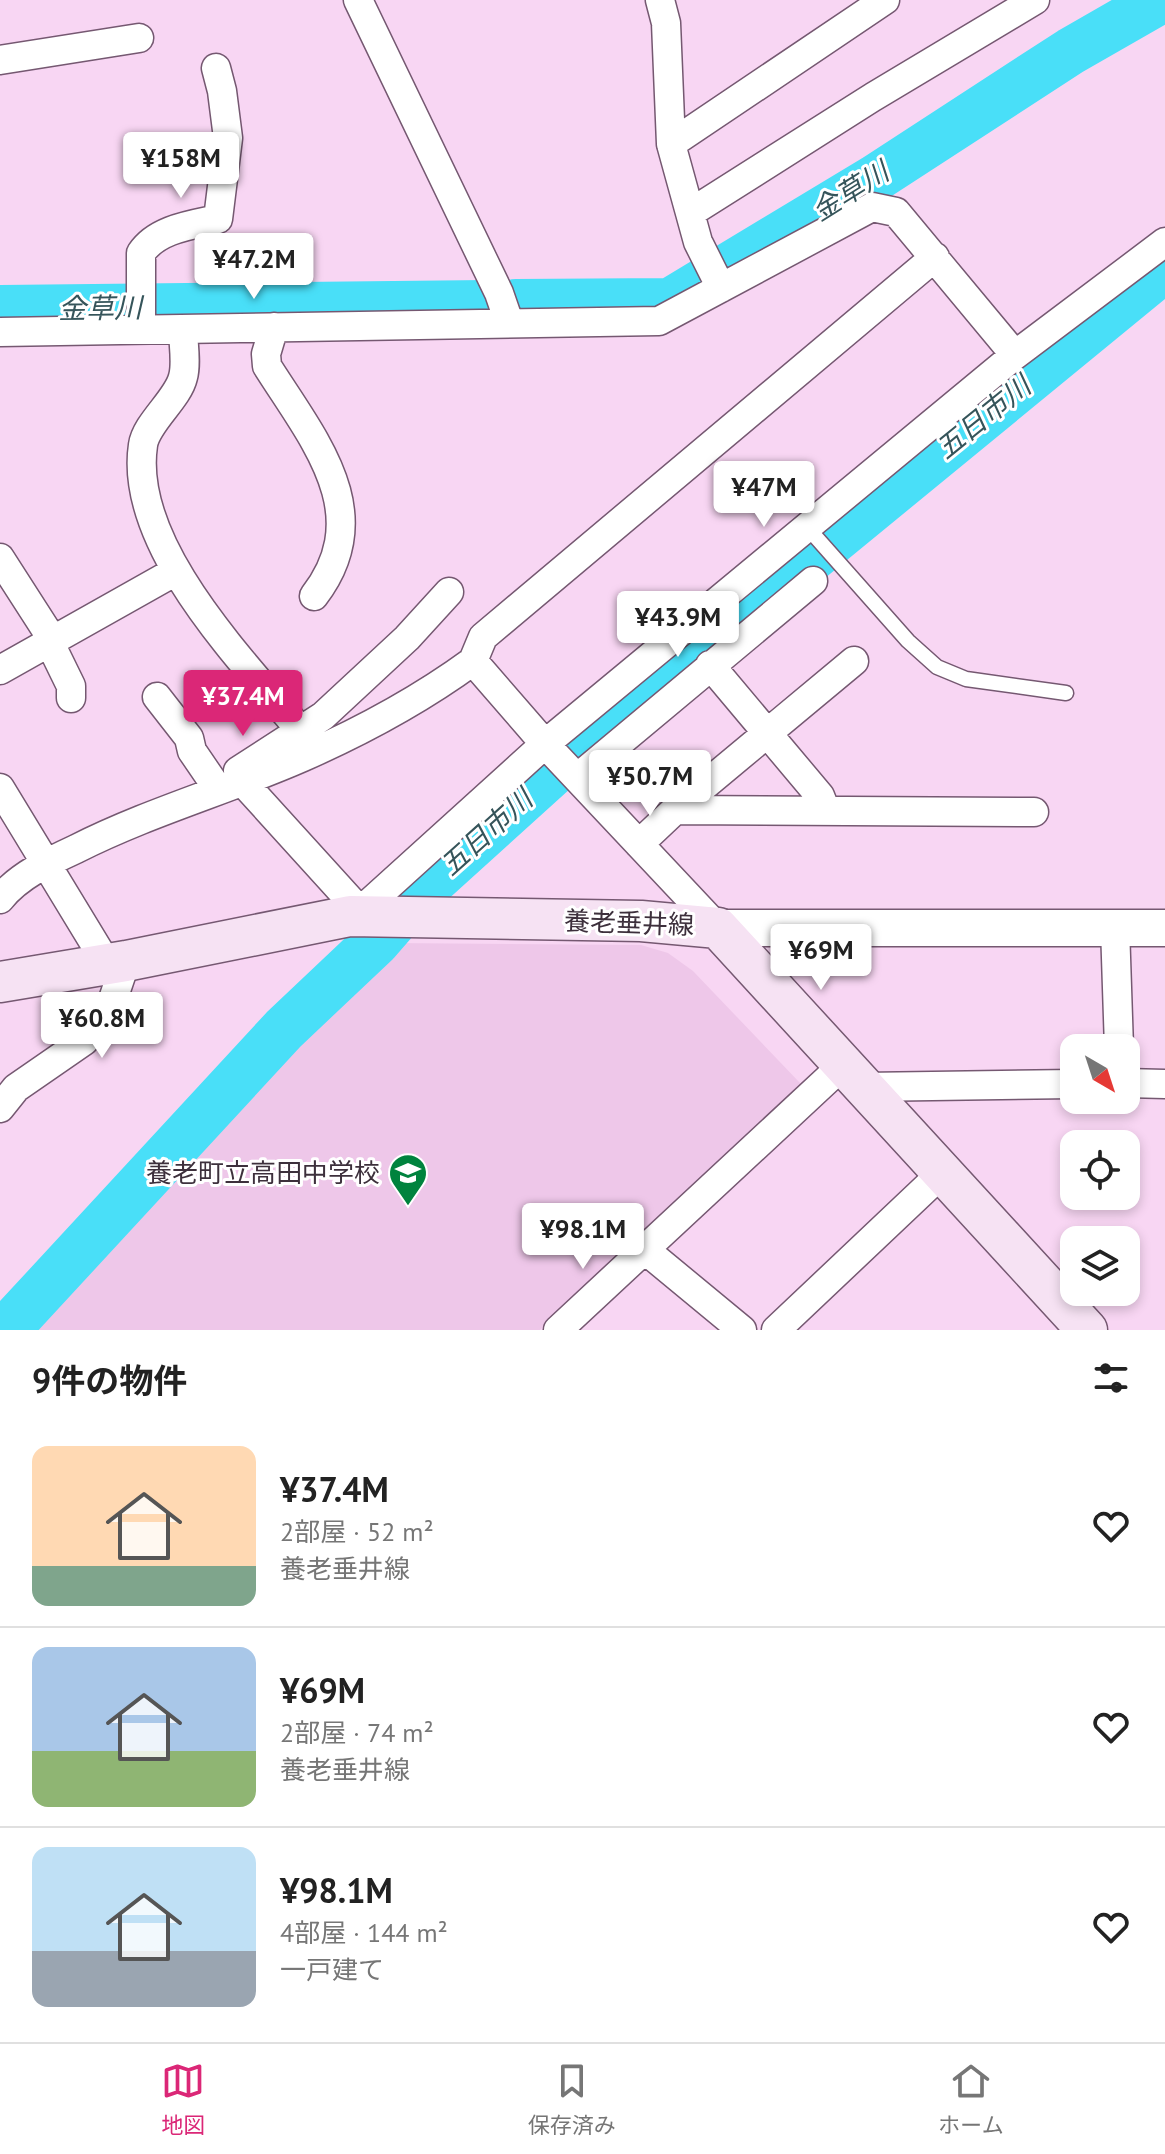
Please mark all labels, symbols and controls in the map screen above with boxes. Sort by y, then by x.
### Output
pin: ¥158M [125,132,237,200]
text: ¥158M [141,141,221,174]
water label: 金草川 [804,151,898,229]
pin: ¥47.2M [189,233,319,301]
text: ¥47.2M [212,242,296,275]
water label: 金草川 [58,288,145,327]
water label: 五日市川 [928,365,1040,466]
pin: ¥47M [717,461,811,529]
text: ¥47M [731,470,797,503]
pin: ¥43.9M [613,591,743,659]
text: ¥43.9M [635,600,721,633]
pin: ¥37.4M [178,670,308,738]
text: ¥37.4M [201,679,285,712]
pin: ¥50.7M [585,750,715,818]
text: ¥50.7M [607,759,693,792]
water label: 五日市川 [432,778,542,883]
street label: 養老垂井線 [563,904,695,941]
pin: ¥69M [774,924,868,992]
text: ¥69M [788,933,854,966]
pin: ¥60.8M [37,992,167,1060]
text: ¥60.8M [59,1001,145,1034]
north arrow [1060,1034,1140,1114]
map controls [1060,1034,1140,1306]
button: locate [1060,1130,1140,1210]
school or university icon: 養老町立高田中学校 [387,1152,429,1207]
place label: 養老町立高田中学校 [146,1156,380,1189]
pin: ¥98.1M [518,1203,648,1271]
text: ¥98.1M [540,1212,626,1245]
button: layers [1060,1226,1140,1306]
icon: filters [1089,1356,1133,1400]
text: 9件の物件 [32,1358,187,1402]
text: ¥37.4M [280,1467,389,1511]
icon: home [96,1478,192,1574]
icon: heart [1089,1504,1133,1548]
text: 2部屋 · 52 m² [280,1515,434,1548]
text: 養老垂井線 [280,1552,410,1585]
text: ¥69M [280,1668,365,1712]
icon: home [96,1679,192,1775]
icon: heart [1089,1705,1133,1749]
text: 2部屋 · 74 m² [280,1716,434,1749]
text: 養老垂井線 [280,1753,410,1786]
text: ¥98.1M [280,1868,393,1912]
icon: home [96,1879,192,1975]
icon: heart [1089,1905,1133,1949]
text: 4部屋 · 144 m² [280,1916,448,1949]
text: 一戸建て [280,1953,384,1986]
tab: 地図 [161,2059,205,2139]
tab: 保存済み [528,2059,616,2139]
tab: ホーム [938,2059,1004,2139]

